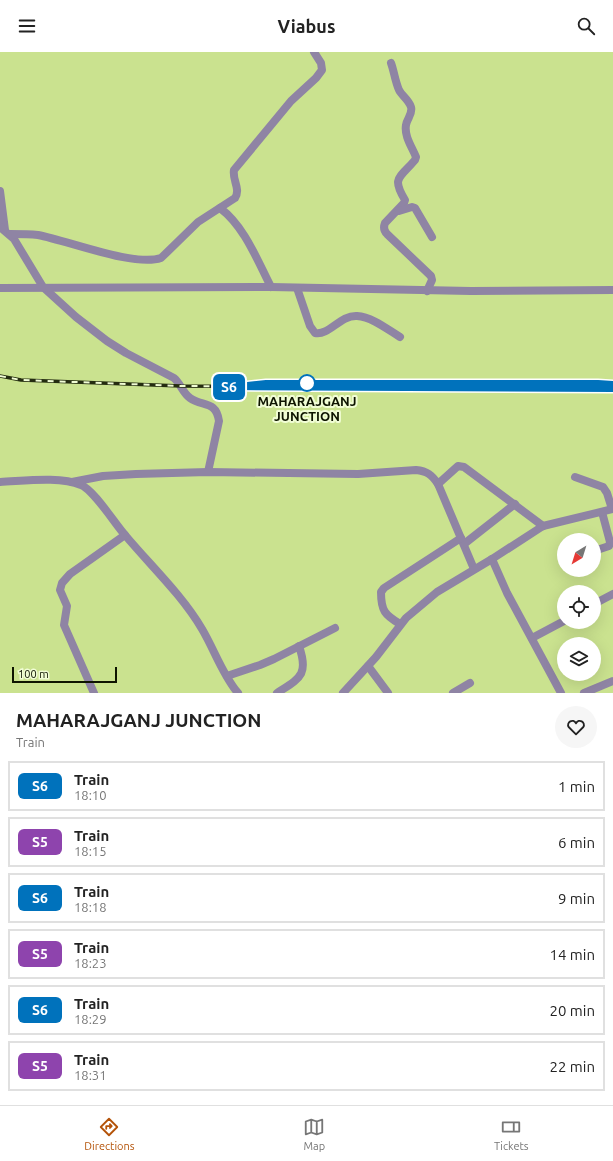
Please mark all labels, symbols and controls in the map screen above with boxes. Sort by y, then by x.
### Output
icon: menu [16,15,38,37]
icon: search [575,15,597,37]
text: Viabus [278,16,335,36]
line badge: S6 [211,374,247,400]
marker: MAHARAJGANJ JUNCTION [298,374,316,392]
text: S6 [221,379,237,395]
place label: MAHARAJGANJ JUNCTION [257,394,357,423]
north arrow [557,533,601,577]
map controls [557,533,601,681]
button: locate [557,585,601,629]
button: layers [557,637,601,681]
scale bar [12,665,117,684]
text: 100 m [18,668,49,680]
button: heart [555,706,597,748]
text: MAHARAJGANJ JUNCTION [16,709,262,731]
text: Train [16,735,45,749]
text: Train [74,771,109,788]
text: S6 [32,778,48,794]
text: 1 min [558,778,595,795]
text: 18:10 [74,788,107,802]
text: Train [74,827,109,844]
text: S5 [32,834,48,850]
text: 6 min [558,834,595,851]
text: 18:15 [74,844,107,858]
text: Train [74,883,109,900]
text: S6 [32,890,48,906]
text: 9 min [558,890,595,907]
text: 18:18 [74,900,107,914]
text: Train [74,939,109,956]
text: S5 [32,946,48,962]
text: 14 min [549,946,595,963]
text: 18:23 [74,956,107,970]
text: Train [74,995,109,1012]
text: S6 [32,1002,48,1018]
text: 20 min [549,1002,595,1019]
text: 18:29 [74,1012,107,1026]
text: Train [74,1051,109,1068]
text: S5 [32,1058,48,1074]
text: 22 min [549,1058,595,1075]
text: 18:31 [74,1068,107,1082]
tab: Directions [84,1116,135,1152]
tab: Map [303,1116,325,1152]
tab: Tickets [494,1116,529,1152]

